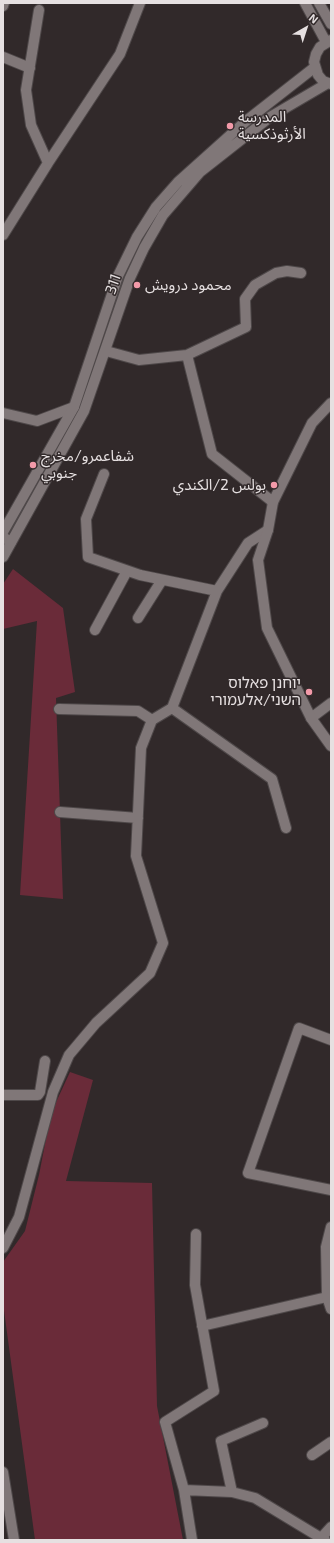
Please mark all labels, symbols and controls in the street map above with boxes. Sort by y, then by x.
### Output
north arrow [286,8,326,48]
text: N [307,11,321,26]
place label: المدرسة الأرثوذكسية [238,108,306,143]
marker: المدرسة الأرثوذكسية [225,121,235,131]
street label: 311 [101,271,125,297]
place label: محمود درويش [145,276,232,294]
marker: محمود درويش [132,280,142,290]
place label: شفاعمرو/مخرج جنوبي [41,447,134,482]
marker: شفاعمرو/مخرج جنوبي [28,460,38,470]
place label: بولس 2/الكندي [173,476,266,494]
marker: بولس 2/الكندي [269,480,279,490]
place label: יוחנן פאלוס השני/אלעמורי [210,674,301,709]
marker: יוחנן פאלוס השני/אלעמורי [304,687,314,697]

